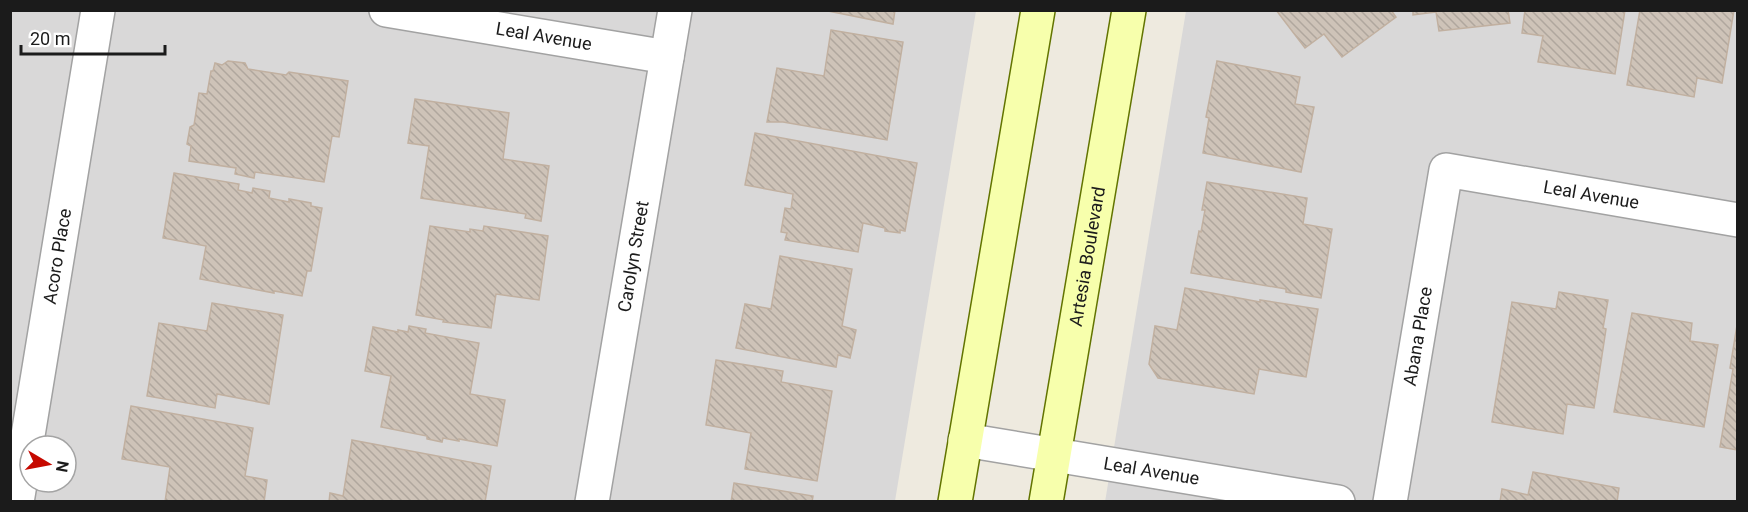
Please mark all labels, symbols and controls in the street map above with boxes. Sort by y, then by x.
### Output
scale bar [21,18,165,56]
street label: Leal Avenue [494,18,593,54]
text: 20 m [30,28,70,49]
street label: Leal Avenue [1542,176,1641,213]
street label: Artesia Boulevard [1065,185,1109,328]
street label: Carolyn Street [613,199,653,314]
street label: Acoro Place [39,207,75,306]
street label: Abana Place [1399,285,1436,387]
north arrow [18,434,78,494]
street label: Leal Avenue [1102,452,1201,489]
text: N [52,459,73,474]

